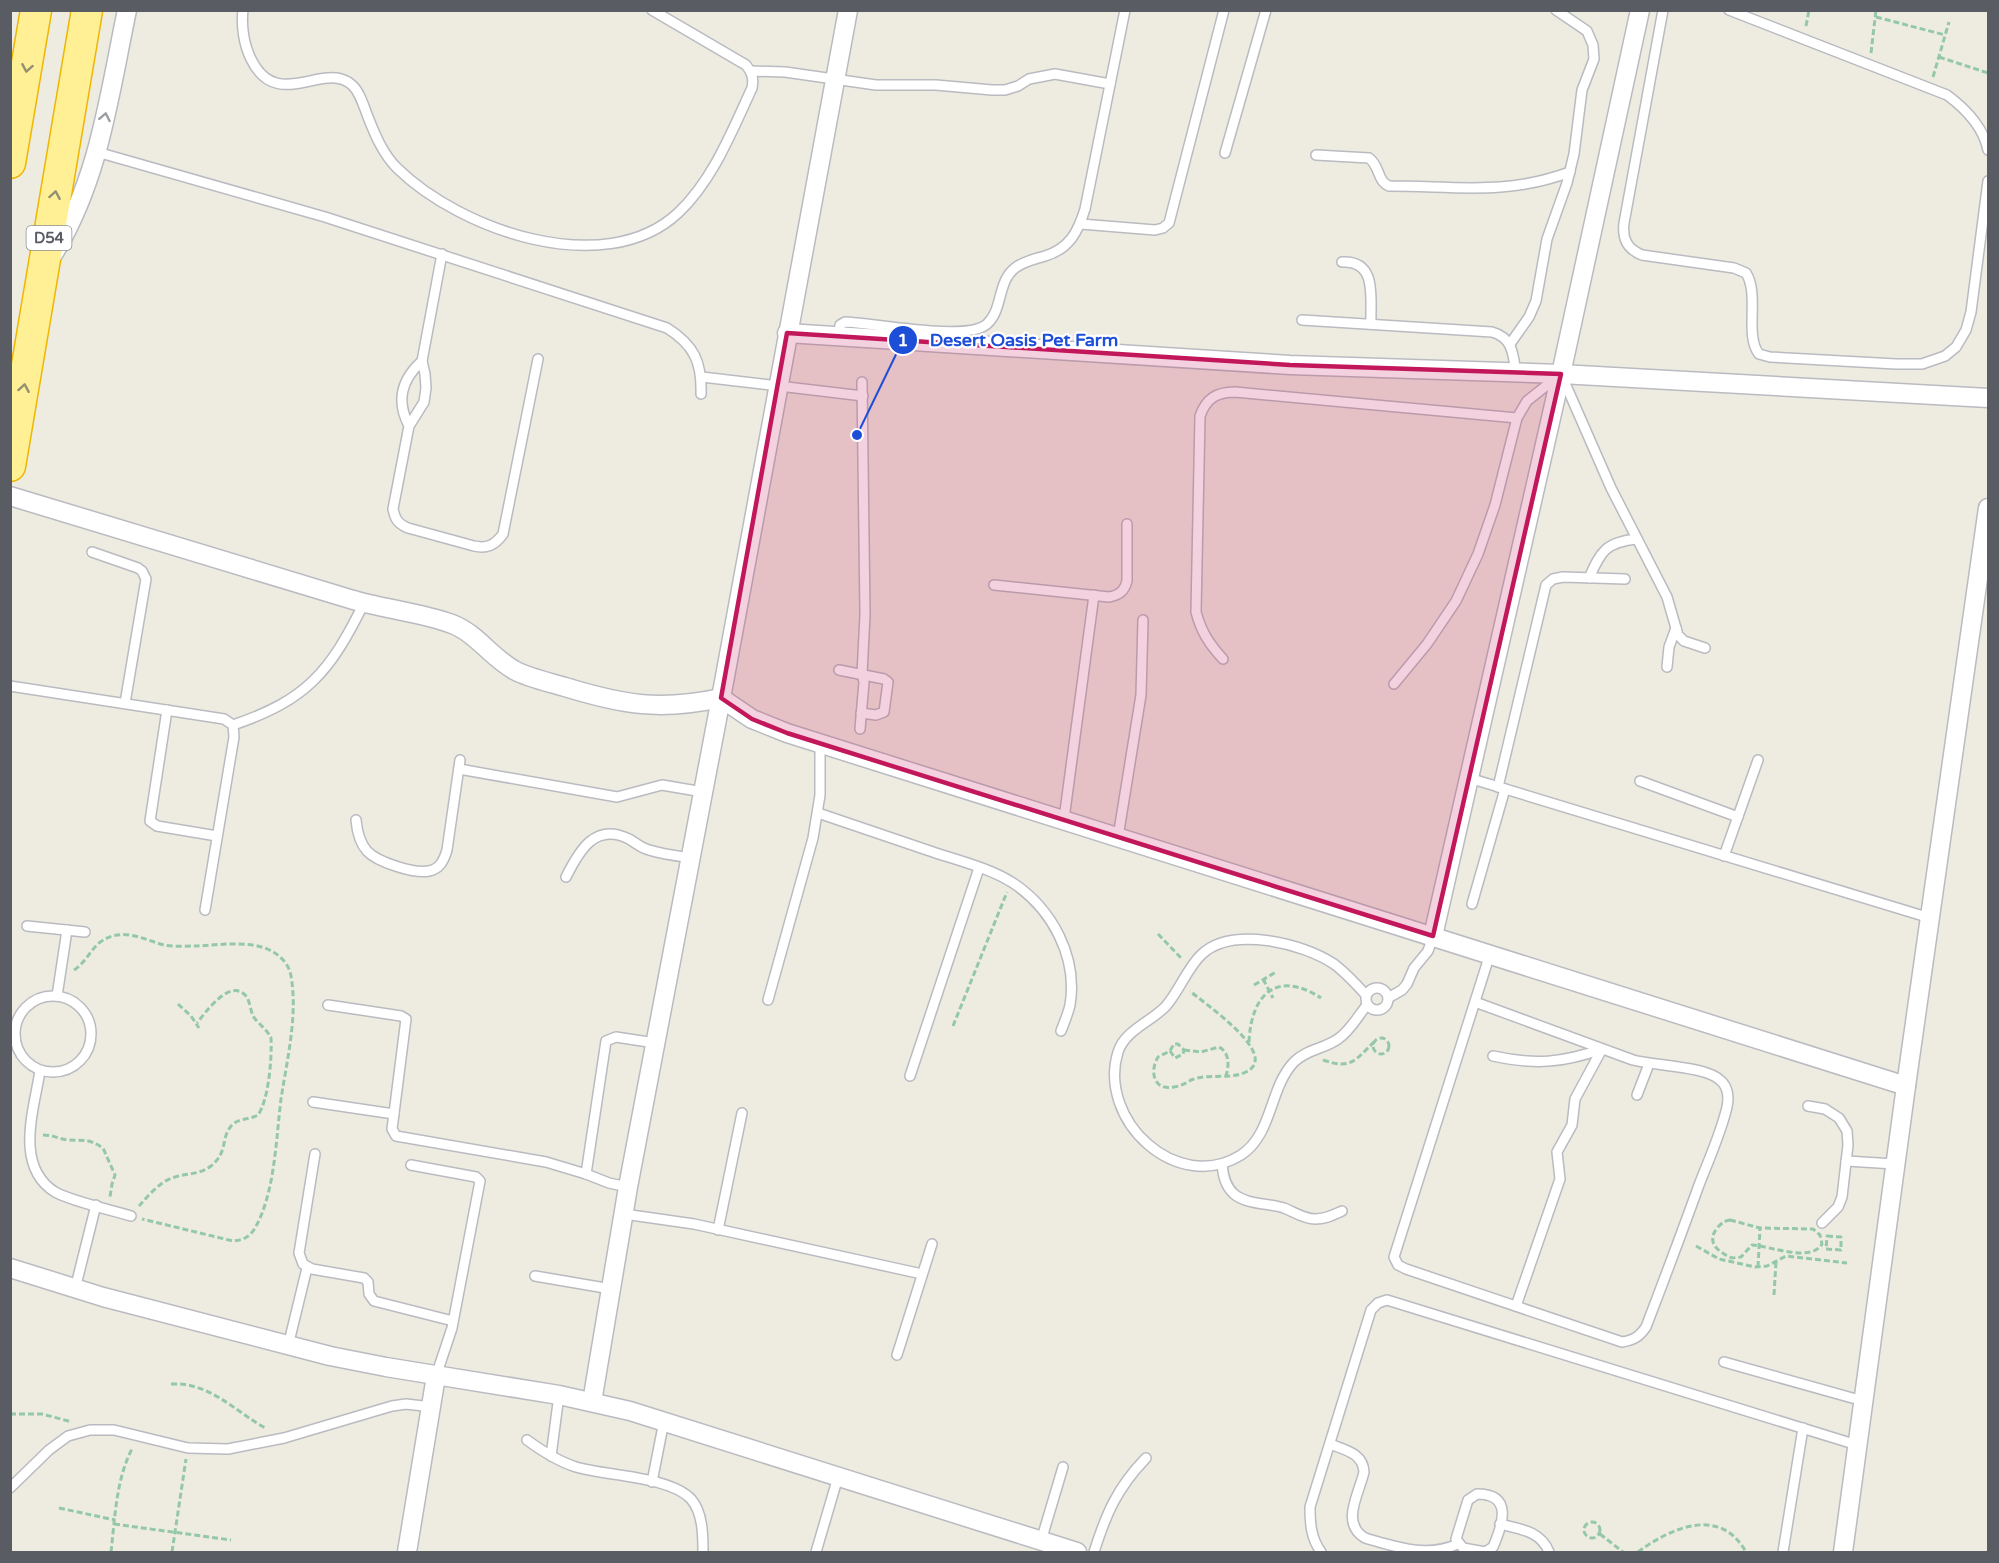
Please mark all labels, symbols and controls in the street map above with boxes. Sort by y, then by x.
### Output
one-way arrow [21,64,33,73]
one-way arrow [98,112,111,122]
one-way arrow [48,191,61,201]
road number: D54 [26,226,72,250]
callout: Desert Oasis Pet Farm [888,322,1130,358]
text: 1 [897,329,909,351]
text: Desert Oasis Pet Farm [930,329,1118,351]
one-way arrow [17,383,30,393]

